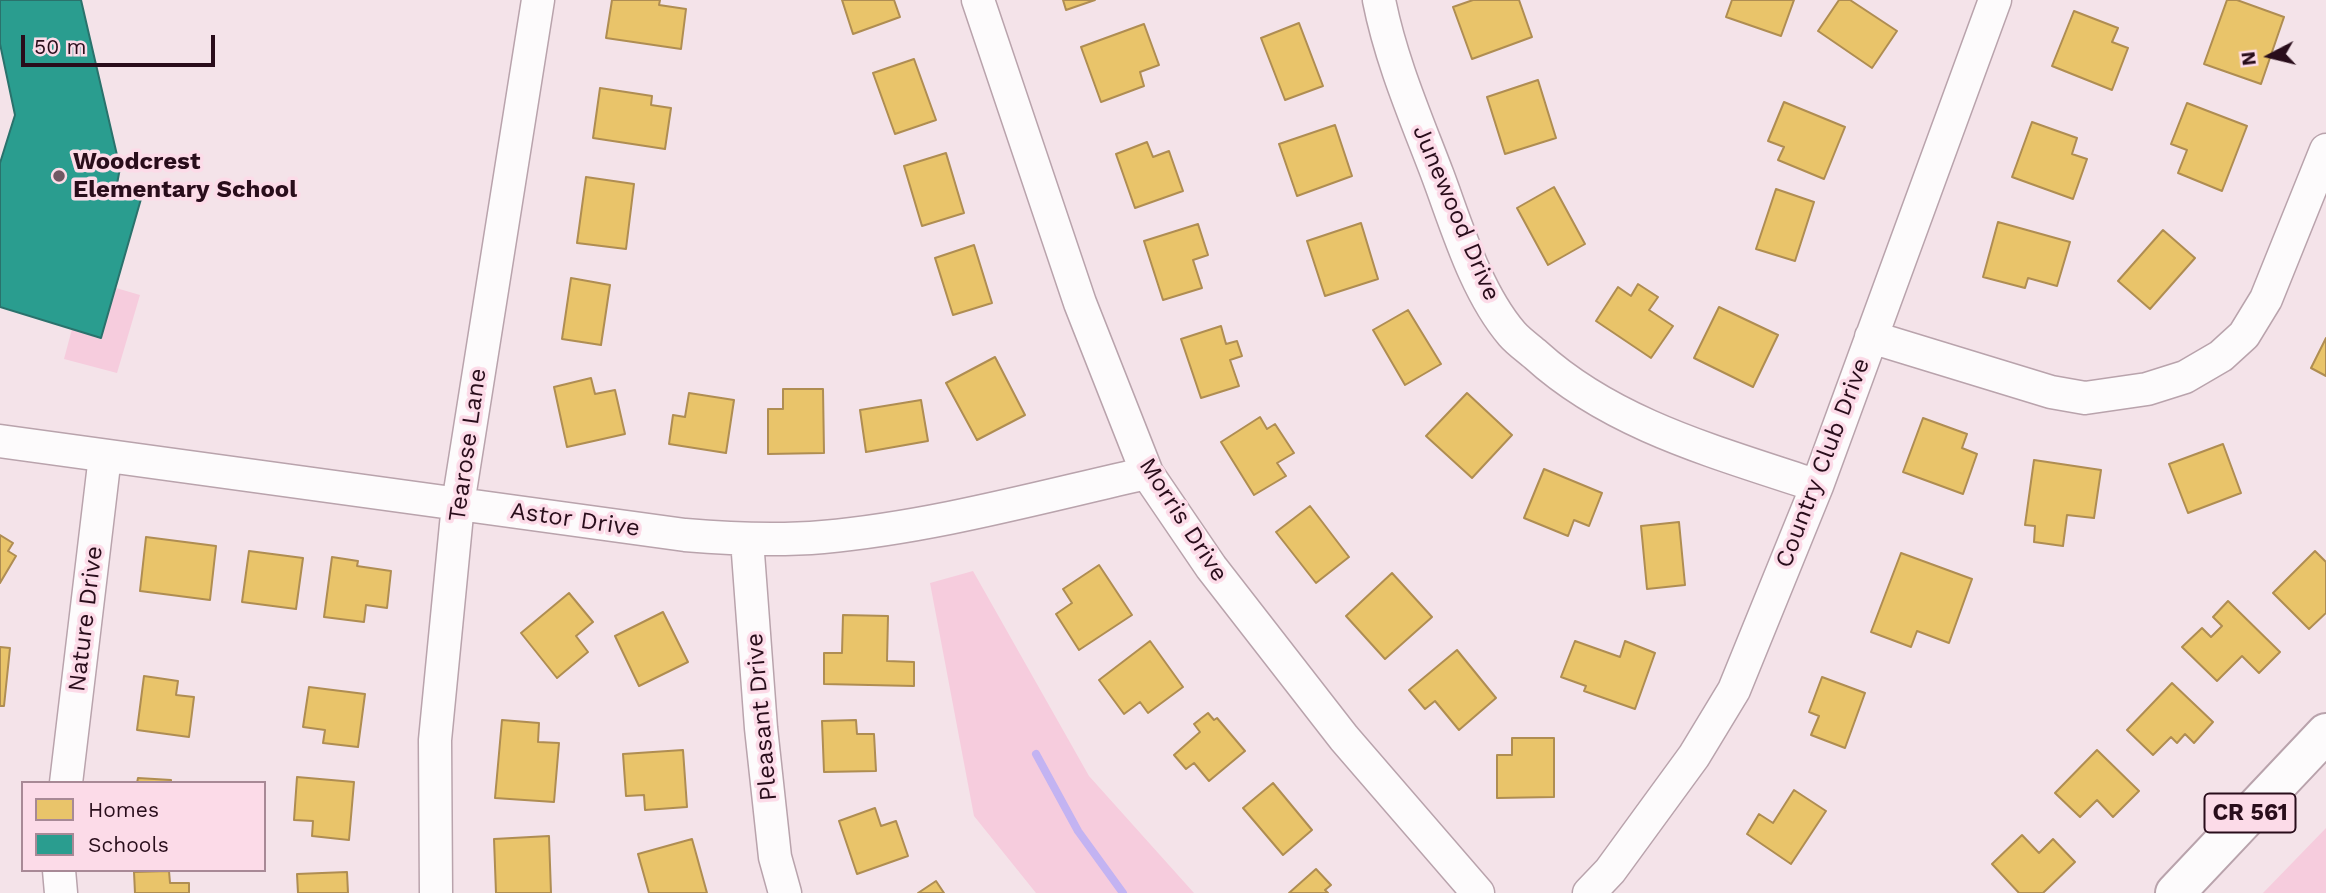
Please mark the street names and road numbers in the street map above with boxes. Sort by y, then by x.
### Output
street label: Junewood Drive [1406,121,1506,305]
street label: Country Club Drive [1770,354,1876,572]
street label: Tearose Lane [443,367,493,523]
street label: Morris Drive [1132,453,1234,587]
street label: Astor Drive [508,497,642,543]
street label: Nature Drive [63,545,109,693]
street label: Pleasant Drive [740,632,784,802]
road number: CR 561 [2204,793,2296,832]

